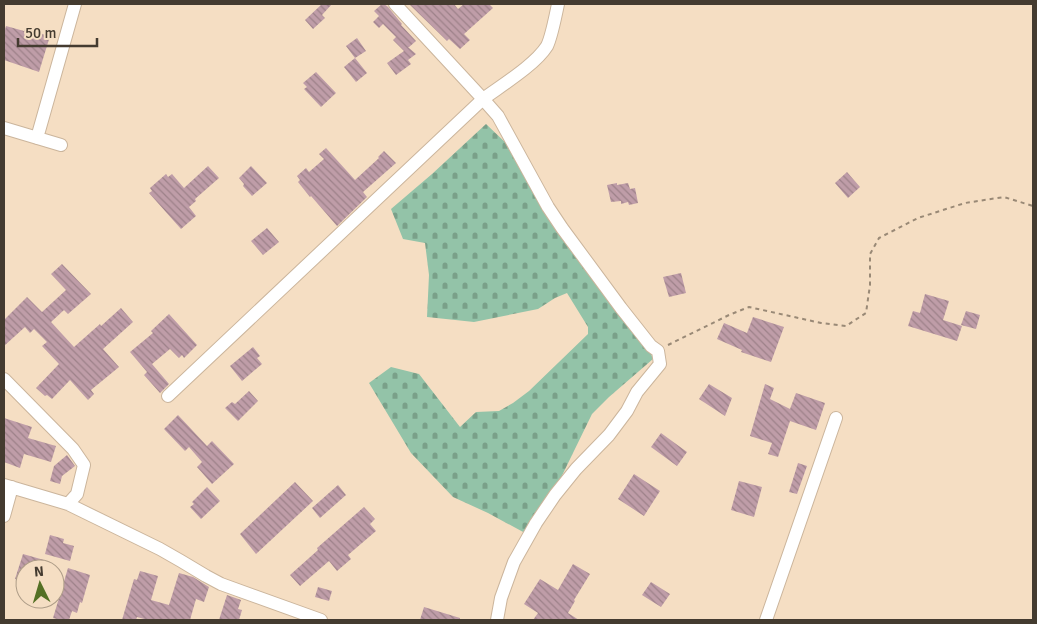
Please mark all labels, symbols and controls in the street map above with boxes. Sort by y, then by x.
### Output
scale bar [18,15,96,47]
text: 50 m [25,24,56,42]
north arrow [15,559,65,609]
text: N [33,563,45,580]

